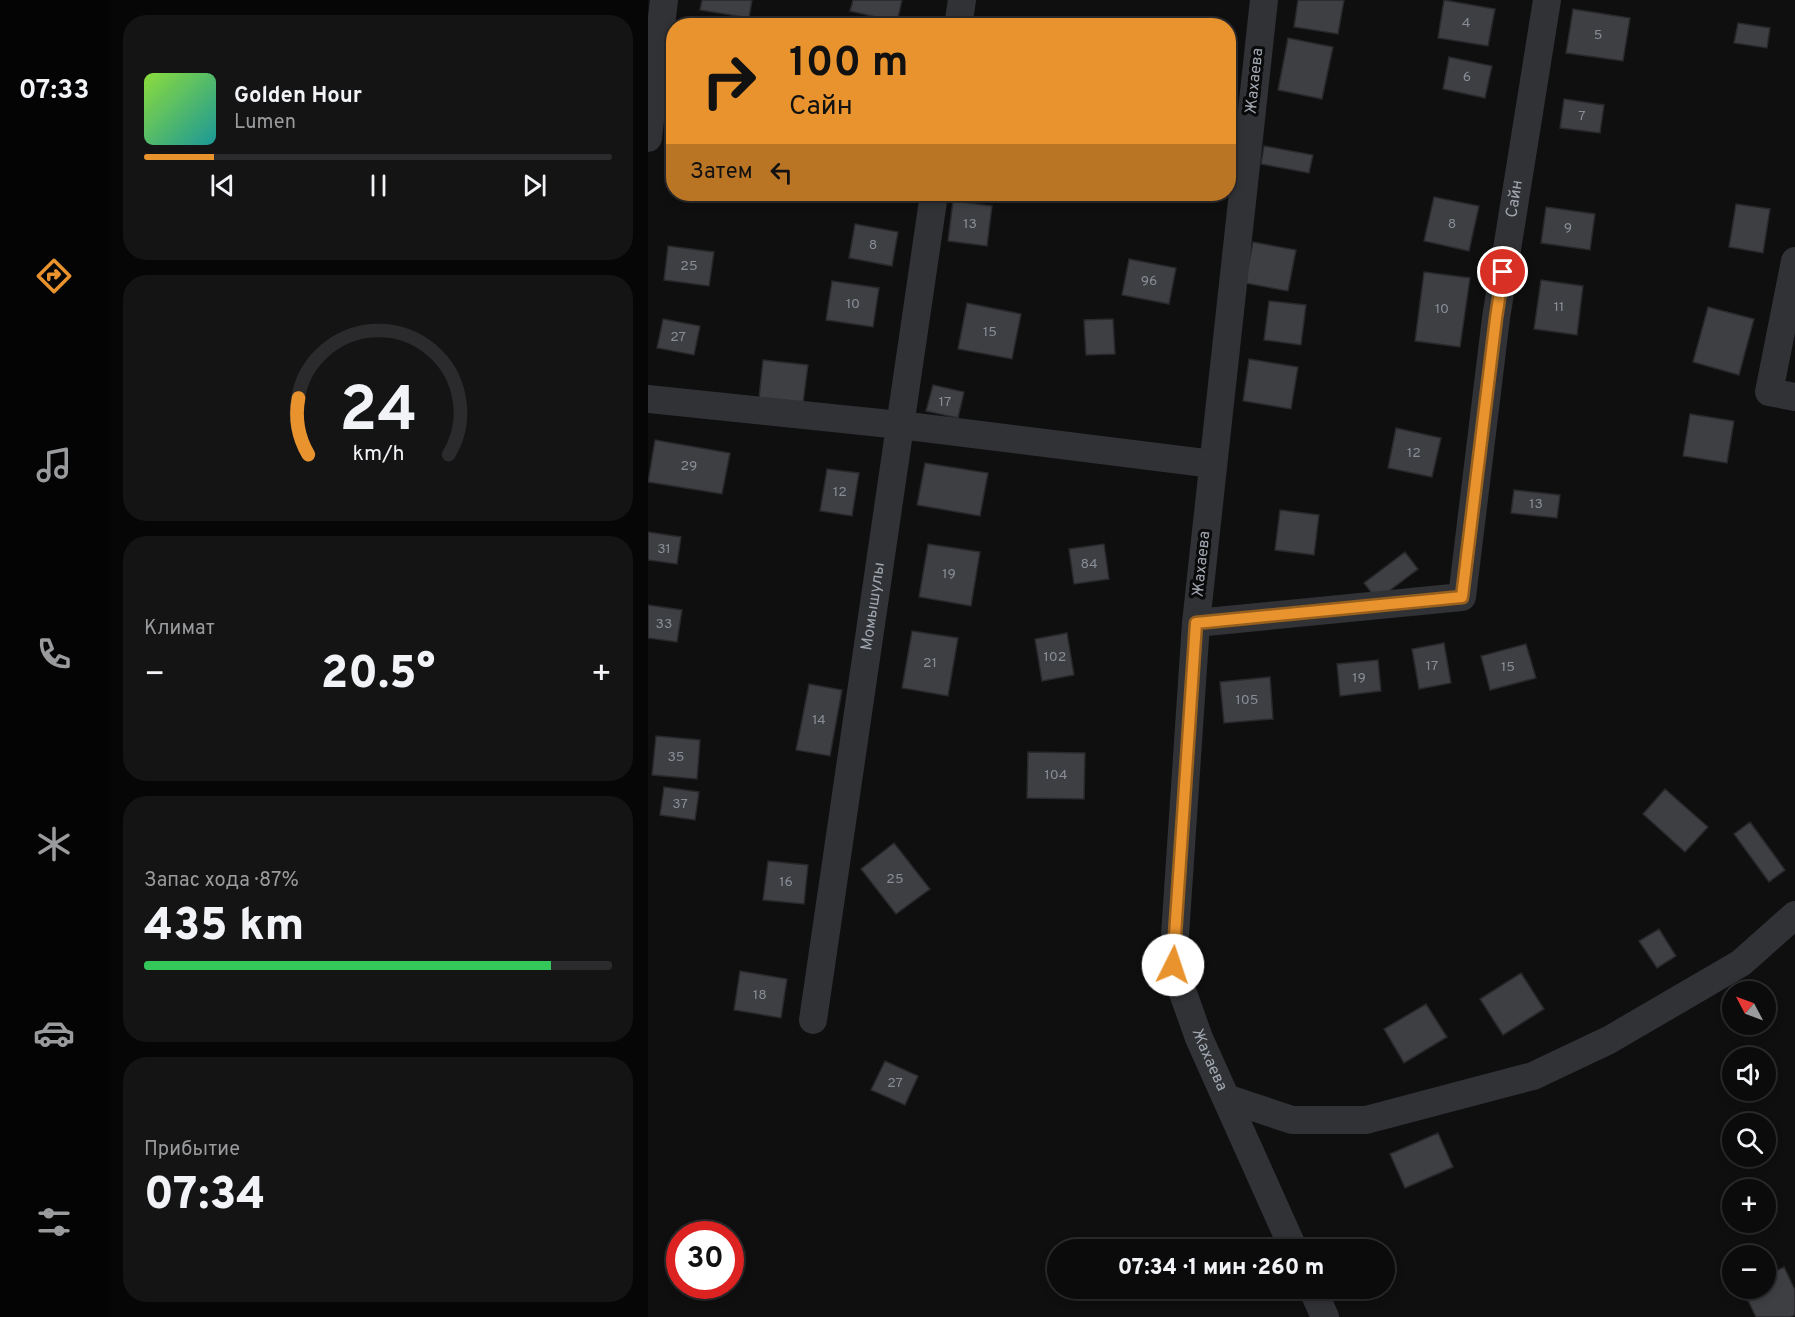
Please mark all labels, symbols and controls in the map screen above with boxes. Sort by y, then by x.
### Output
house number: 4 [1462,15,1470,32]
house number: 5 [1594,27,1602,44]
text: 100 m [789,38,908,91]
icon: right [690,42,768,120]
street label: Жахаева [1242,47,1268,115]
house number: 6 [1463,69,1471,86]
text: 07:33 [19,74,89,108]
text: Golden Hour [234,83,362,110]
text: Сайн [789,90,853,124]
house number: 7 [1578,108,1586,125]
text: Lumen [234,110,296,136]
icon: left [765,156,798,189]
text: Затем [690,159,753,186]
icon: previous [206,169,239,202]
icon: pause [362,169,395,202]
icon: next [518,169,551,202]
street label: Сайн [1502,179,1528,219]
house number: 13 [963,216,977,233]
house number: 8 [1448,216,1456,233]
house number: 9 [1564,220,1572,237]
house number: 8 [869,237,877,254]
pin [1477,246,1528,297]
icon: directions [33,255,75,297]
icon: arrive [1486,255,1519,288]
house number: 25 [680,258,698,275]
house number: 96 [1141,273,1157,290]
house number: 10 [846,296,860,313]
house number: 11 [1554,299,1564,316]
house number: 10 [1435,301,1449,318]
house number: 15 [983,324,997,341]
house number: 27 [670,329,686,346]
text: 24 [339,374,417,453]
house number: 17 [939,394,951,411]
text: km/h [352,442,404,469]
icon: music [33,444,75,486]
house number: 12 [1407,445,1421,462]
house number: 29 [681,458,697,475]
house number: 12 [833,484,847,501]
house number: 13 [1529,496,1543,513]
street label: Жахаева [1189,530,1215,598]
house number: 31 [657,541,671,558]
house number: 84 [1080,556,1098,573]
street label: Момышулы [857,561,890,652]
house number: 19 [942,566,956,583]
text: Климат [144,616,215,642]
house number: 33 [656,616,672,633]
icon: phone [33,633,75,675]
text: 20.5° [321,647,435,704]
house number: 102 [1044,649,1066,666]
text: − [144,655,165,697]
text: + [591,655,612,697]
house number: 21 [923,655,937,672]
house number: 17 [1426,658,1438,675]
house number: 15 [1501,659,1515,676]
house number: 19 [1352,670,1366,687]
house number: 105 [1236,692,1258,709]
house number: 14 [812,712,826,729]
house number: 35 [667,749,685,766]
house number: 104 [1045,767,1067,784]
house number: 37 [672,796,688,813]
icon: climate [33,823,75,865]
text: Запас хода · 87% [144,868,299,894]
house number: 25 [886,871,904,888]
house number: 16 [779,874,793,891]
text: 435 km [144,899,304,956]
position arrow [1141,933,1205,997]
north arrow [1722,981,1776,1035]
map controls [1722,981,1776,1299]
house number: 18 [753,987,767,1004]
icon: car [33,1012,75,1054]
street label: Жахаева [1186,1026,1232,1094]
button: sound [1722,1047,1776,1101]
house number: 27 [887,1075,903,1092]
button: search [1722,1113,1776,1167]
text: Прибытие [144,1137,240,1163]
text: 07:34 [144,1168,266,1225]
button: + [1722,1179,1776,1233]
icon: filters [33,1201,75,1243]
speed limit sign: 30 [666,1221,744,1299]
button: − [1722,1245,1776,1299]
text: 07:34 · 1 мин · 260 m [1118,1255,1324,1282]

